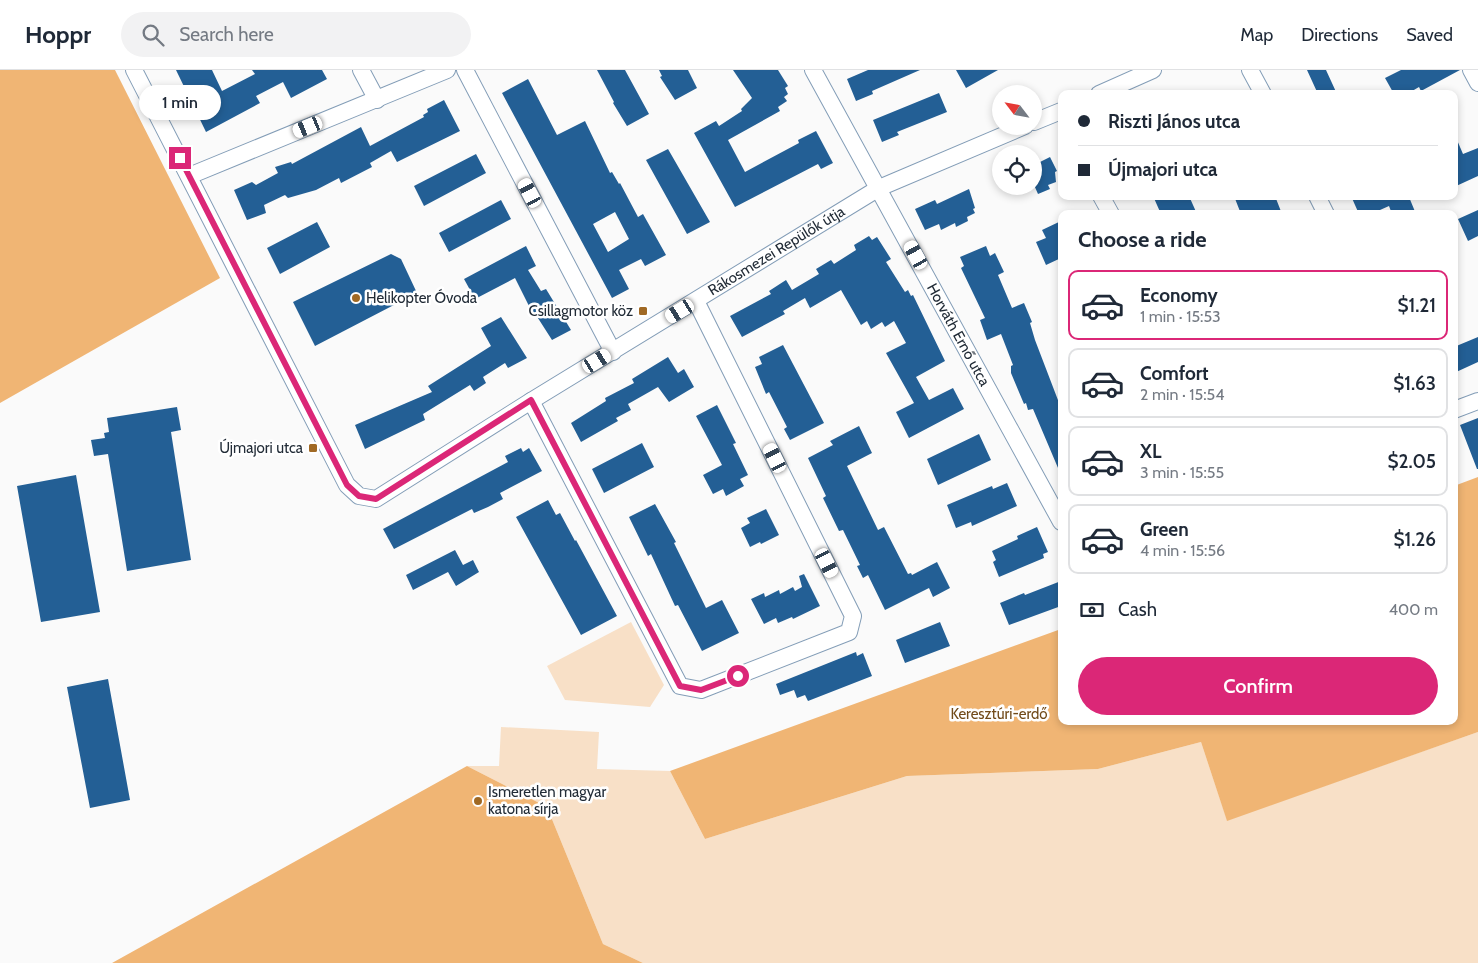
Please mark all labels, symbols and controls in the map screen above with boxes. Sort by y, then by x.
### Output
search box [121,12,471,57]
text: Hoppr [25,20,91,49]
icon: search [139,21,167,49]
text: Search here [179,23,274,46]
text: Map [1240,24,1273,46]
text: Directions [1301,24,1378,46]
text: Saved [1406,24,1453,46]
north arrow [992,85,1042,135]
map controls [992,85,1042,195]
callout: 1 min [139,86,221,121]
text: 1 min [162,93,198,112]
text: Riszti János utca [1108,110,1240,133]
car [291,114,324,140]
button: locate [992,145,1042,195]
route end [169,147,191,169]
text: Újmajori utca [1108,158,1218,181]
car [516,176,543,210]
street label: Rákosmezei Repülők útja [705,202,849,300]
text: Choose a ride [1078,226,1207,253]
car [902,238,929,272]
street label: Horváth Ernő utca [923,280,994,390]
icon: car [1080,283,1125,328]
text: Economy [1140,284,1218,307]
place label: Helikopter Óvoda [366,288,478,307]
marker: Helikopter Óvoda [350,292,362,304]
text: $1.21 [1397,294,1436,317]
car [663,297,696,325]
place label: Csillagmotor köz [528,302,633,320]
marker: Csillagmotor köz [637,305,649,317]
text: 1 min · 15:53 [1140,307,1221,326]
car [580,347,613,375]
icon: car [1080,361,1125,406]
text: Comfort [1140,362,1209,385]
text: $1.63 [1393,372,1436,395]
text: 2 min · 15:54 [1140,385,1224,404]
place label: Újmajori utca [219,438,304,457]
icon: car [1080,439,1125,484]
text: XL [1140,440,1161,463]
car [761,441,788,475]
marker: Újmajori utca [307,442,319,454]
text: $2.05 [1387,450,1436,473]
text: 3 min · 15:55 [1140,463,1224,482]
icon: car [1080,517,1125,562]
text: Green [1140,518,1189,541]
text: $1.26 [1393,528,1436,551]
text: 4 min · 15:56 [1140,541,1225,560]
car [813,546,840,580]
icon: cash [1078,596,1106,624]
text: Cash [1118,598,1157,621]
text: 400 m [1389,600,1438,619]
button: Confirm [1078,657,1438,715]
route start [727,665,749,687]
park label: Keresztúri-erdő [950,705,1048,723]
place label: Ismeretlen magyar katona sírja [488,783,606,818]
marker: Ismeretlen magyar katona sírja [472,795,484,807]

